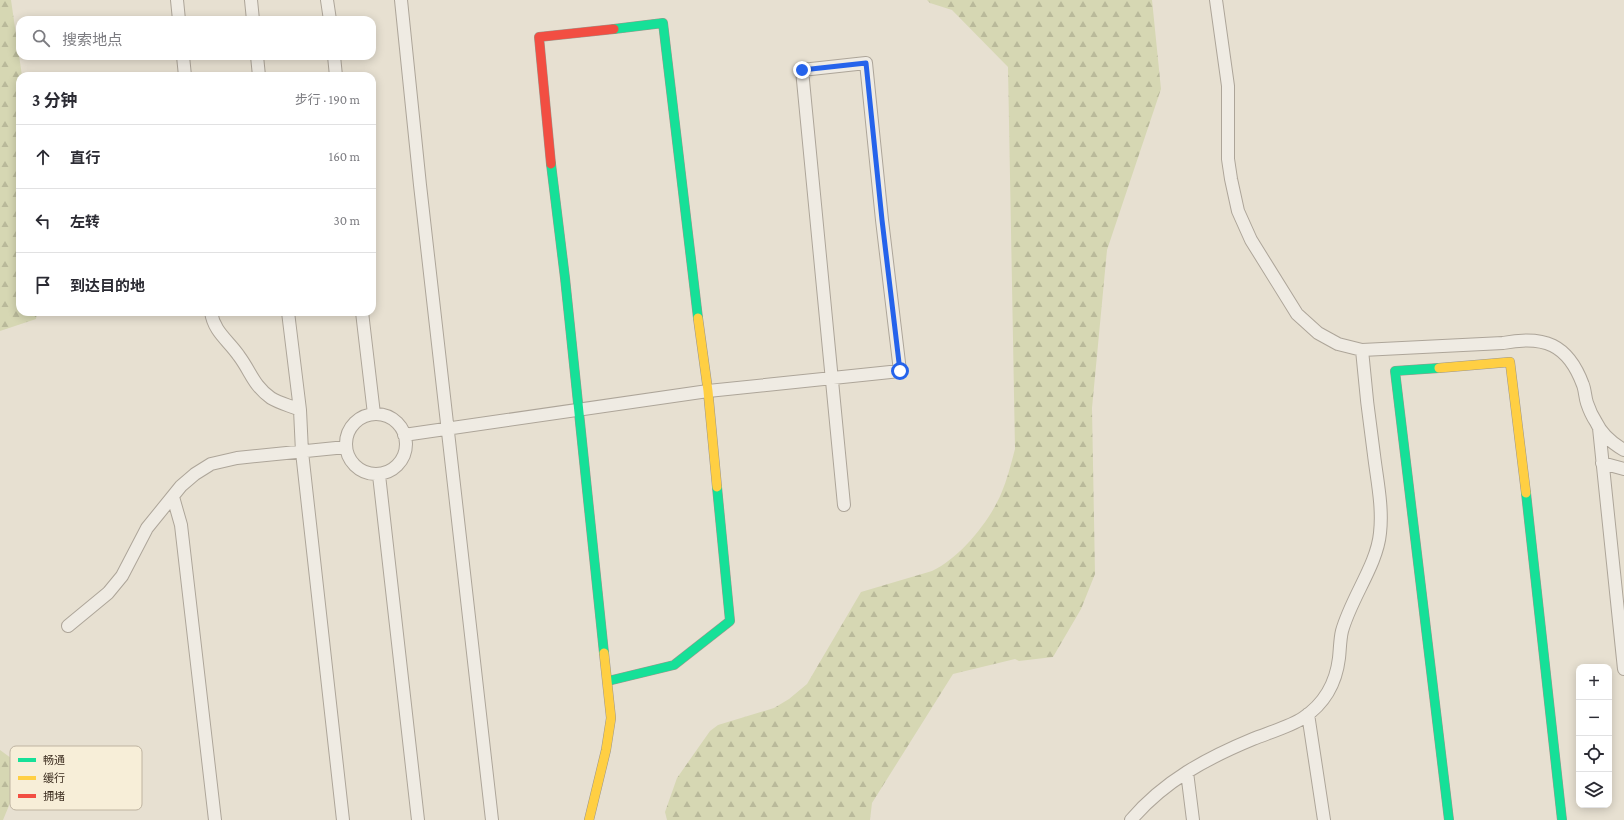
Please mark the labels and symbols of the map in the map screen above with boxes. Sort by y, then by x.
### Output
route end [793,61,811,79]
route start [891,362,909,380]
legend [10,746,142,810]
text: 畅通 [43,754,65,766]
text: 缓行 [43,772,65,784]
text: 拥堵 [43,790,65,802]

